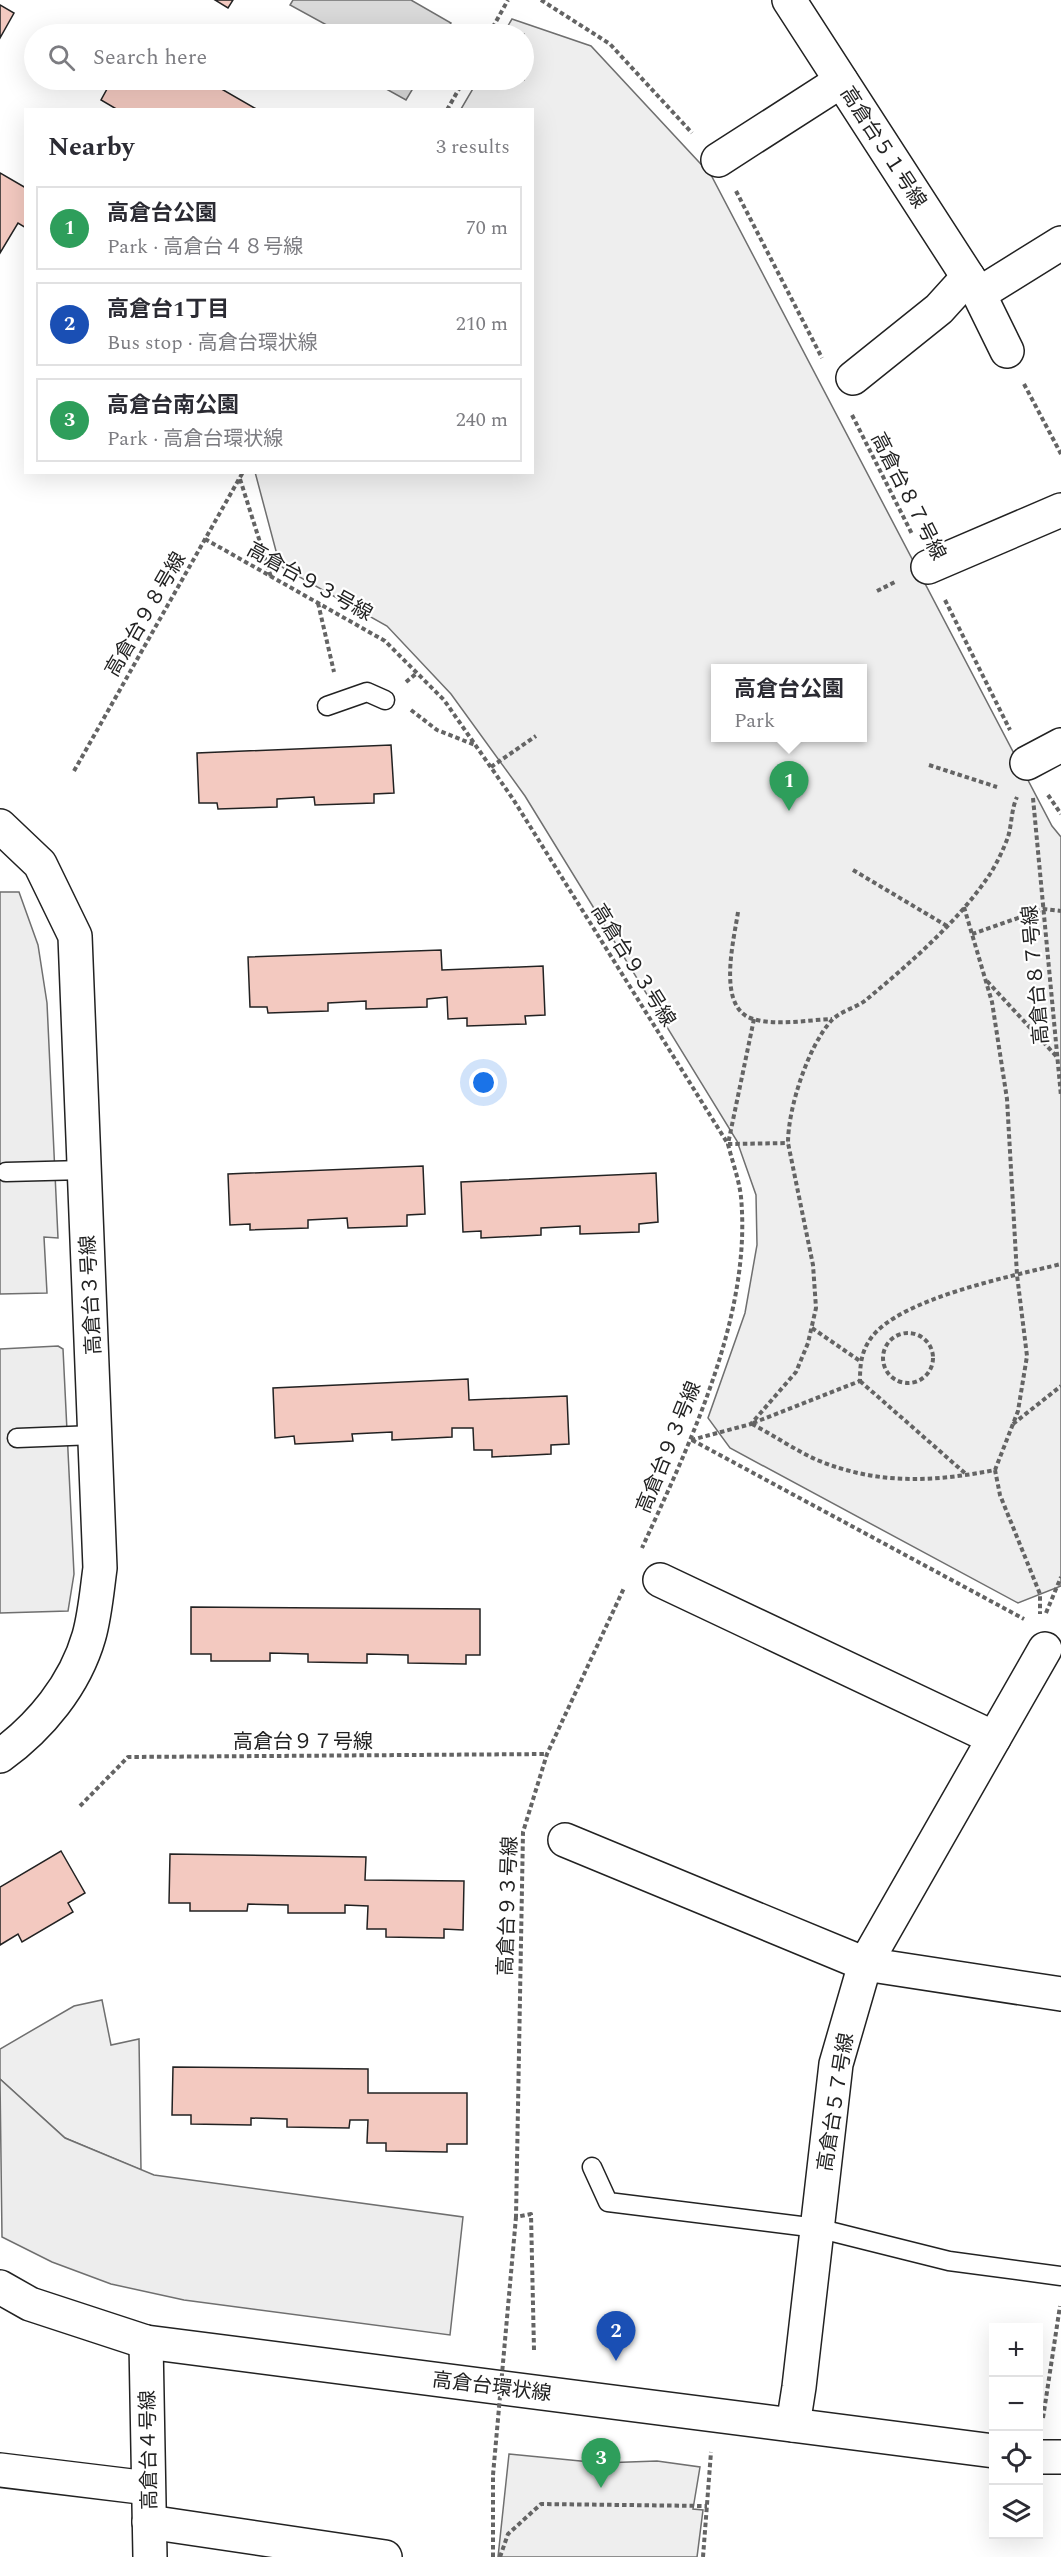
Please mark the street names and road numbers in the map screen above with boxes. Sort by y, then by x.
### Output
street label: 高倉台５１号線 [832,81,934,214]
street label: 高倉台８７号線 [863,427,953,566]
street label: 高倉台９３号線 [241,535,378,629]
street label: 高倉台９８号線 [98,546,194,683]
street label: 高倉台９３号線 [583,898,683,1033]
street label: 高倉台８７号線 [1015,904,1057,1046]
street label: 高倉台３号線 [73,1234,109,1356]
street label: 高倉台９３号線 [629,1377,709,1518]
street label: 高倉台９７号線 [233,1727,373,1757]
street label: 高倉台９３号線 [491,1836,525,1977]
street label: 高倉台５７号線 [810,2031,862,2174]
street label: 高倉台環状線 [430,2365,553,2409]
street label: 高倉台４号線 [133,2390,165,2510]

